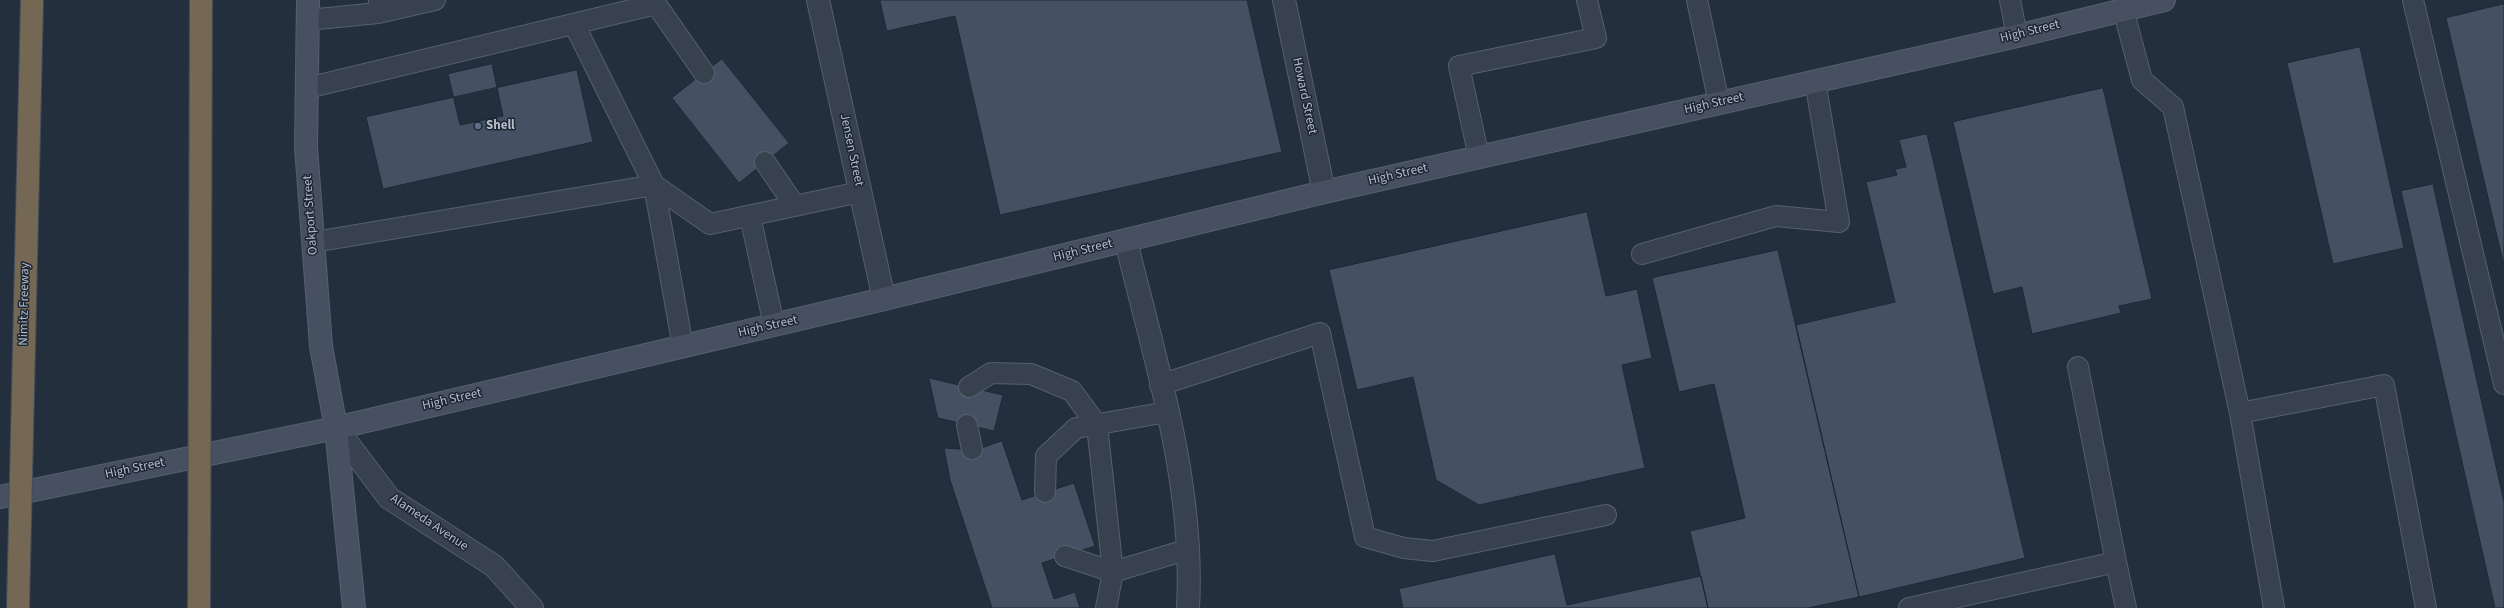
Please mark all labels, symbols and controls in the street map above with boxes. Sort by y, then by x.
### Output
street label: High Street [1999,17,2061,47]
street label: Howard Street [1288,56,1320,136]
street label: High Street [1683,90,1745,118]
street label: Jensen Street [836,112,866,188]
place label: Shell [486,118,515,134]
marker: Shell [473,121,483,131]
street label: High Street [1367,161,1429,189]
street label: Oakport Street [300,175,322,255]
street label: High Street [1052,236,1114,266]
street label: Nimitz Freeway [16,262,34,346]
street label: High Street [737,313,799,341]
street label: High Street [421,386,483,414]
street label: High Street [104,455,166,483]
street label: Alameda Avenue [387,491,471,555]

